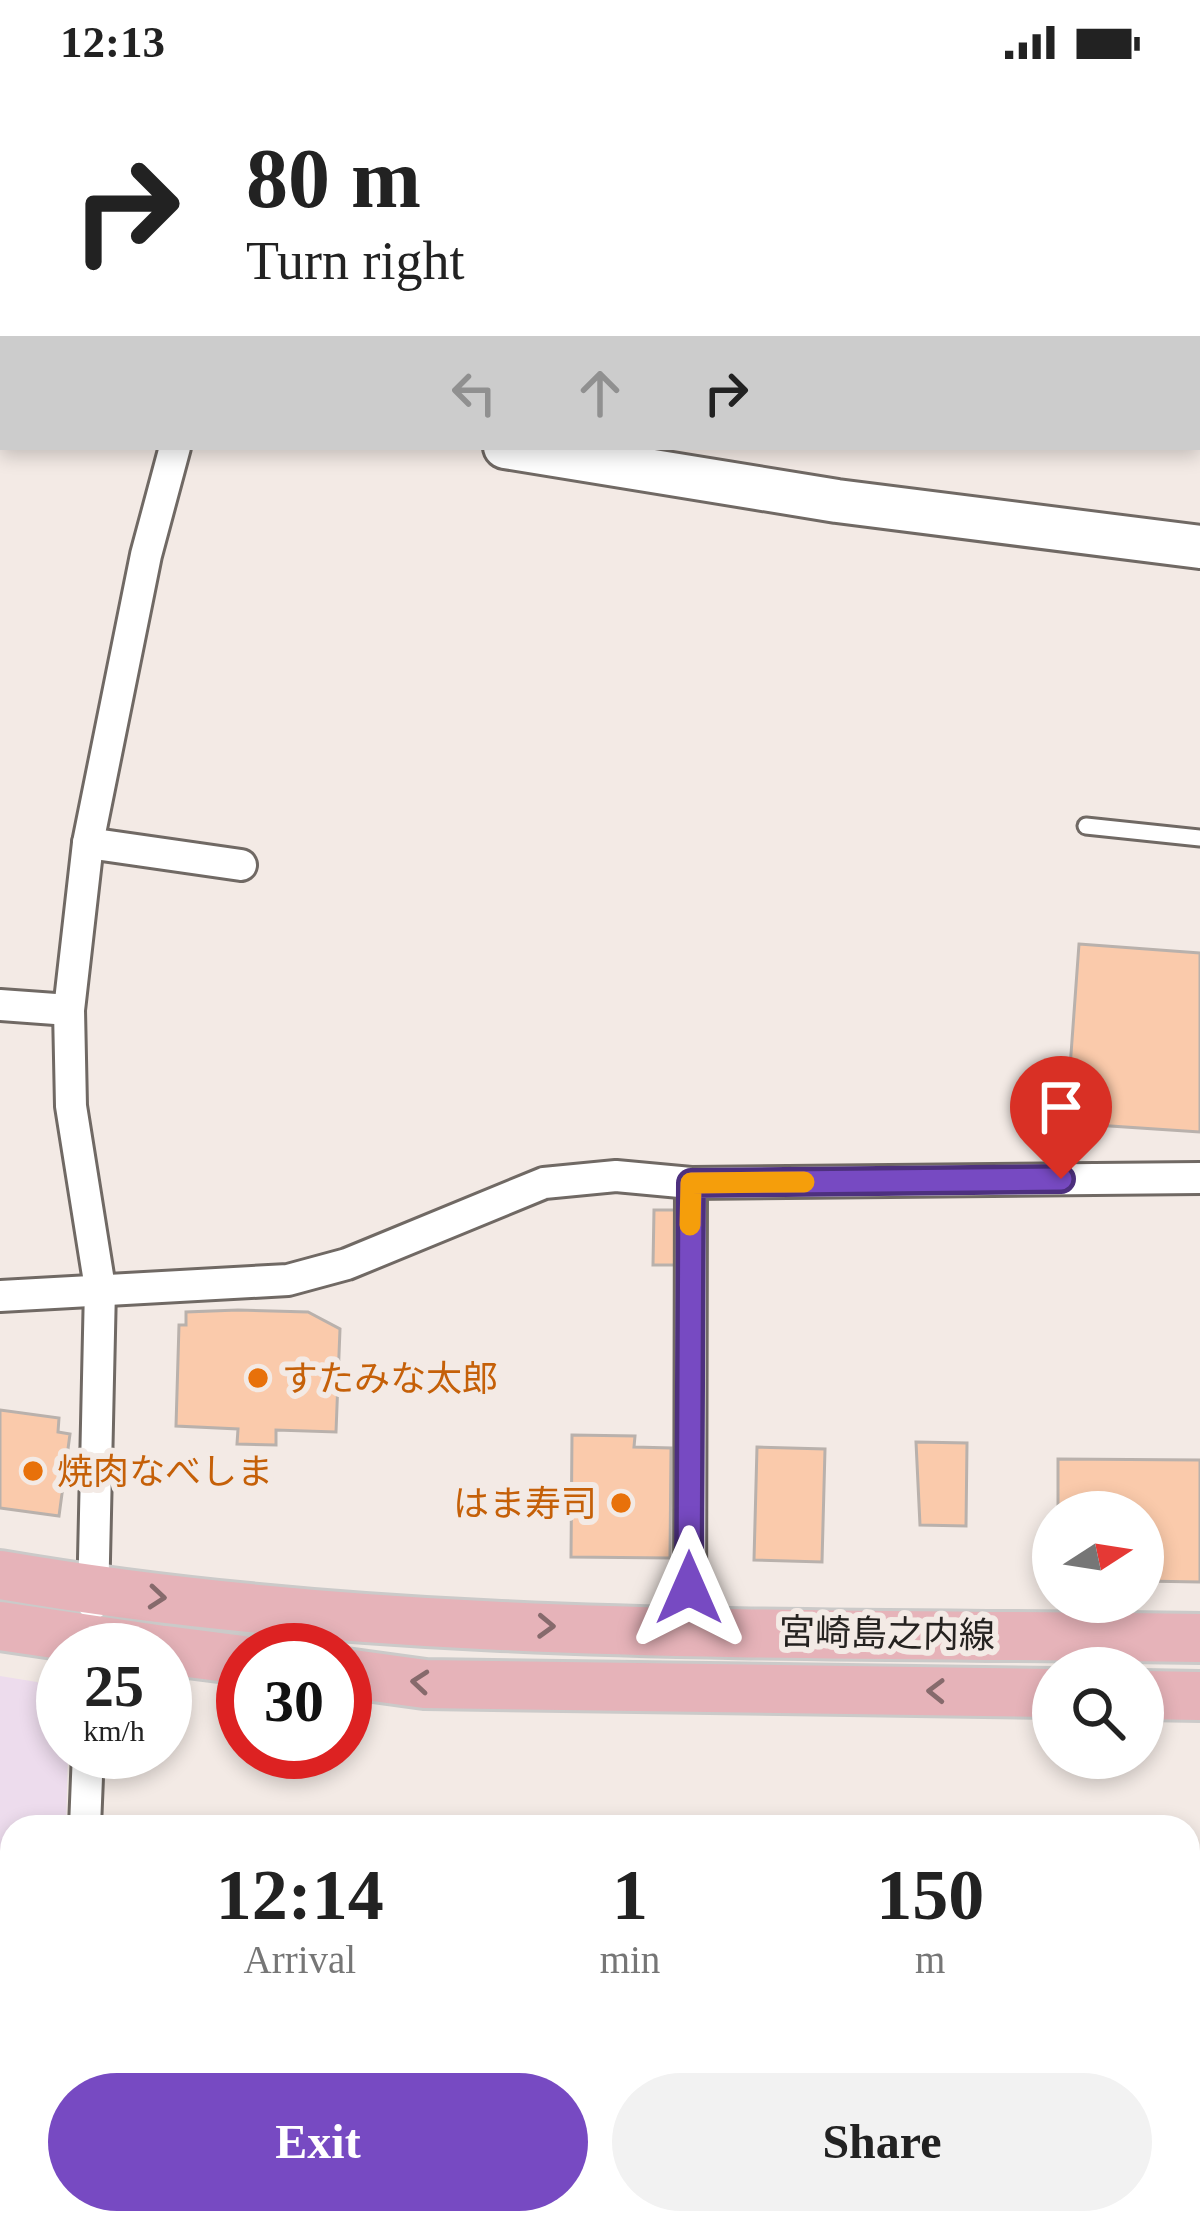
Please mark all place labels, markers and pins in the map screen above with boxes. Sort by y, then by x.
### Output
pin [1010,1056,1112,1179]
place label: すたみな太郎 [282,1359,498,1399]
marker: すたみな太郎 [245,1365,271,1391]
place label: 焼肉なべしま [57,1452,273,1492]
marker: 焼肉なべしま [20,1458,46,1484]
place label: はま寿司 [453,1484,597,1524]
marker: はま寿司 [608,1490,634,1516]

